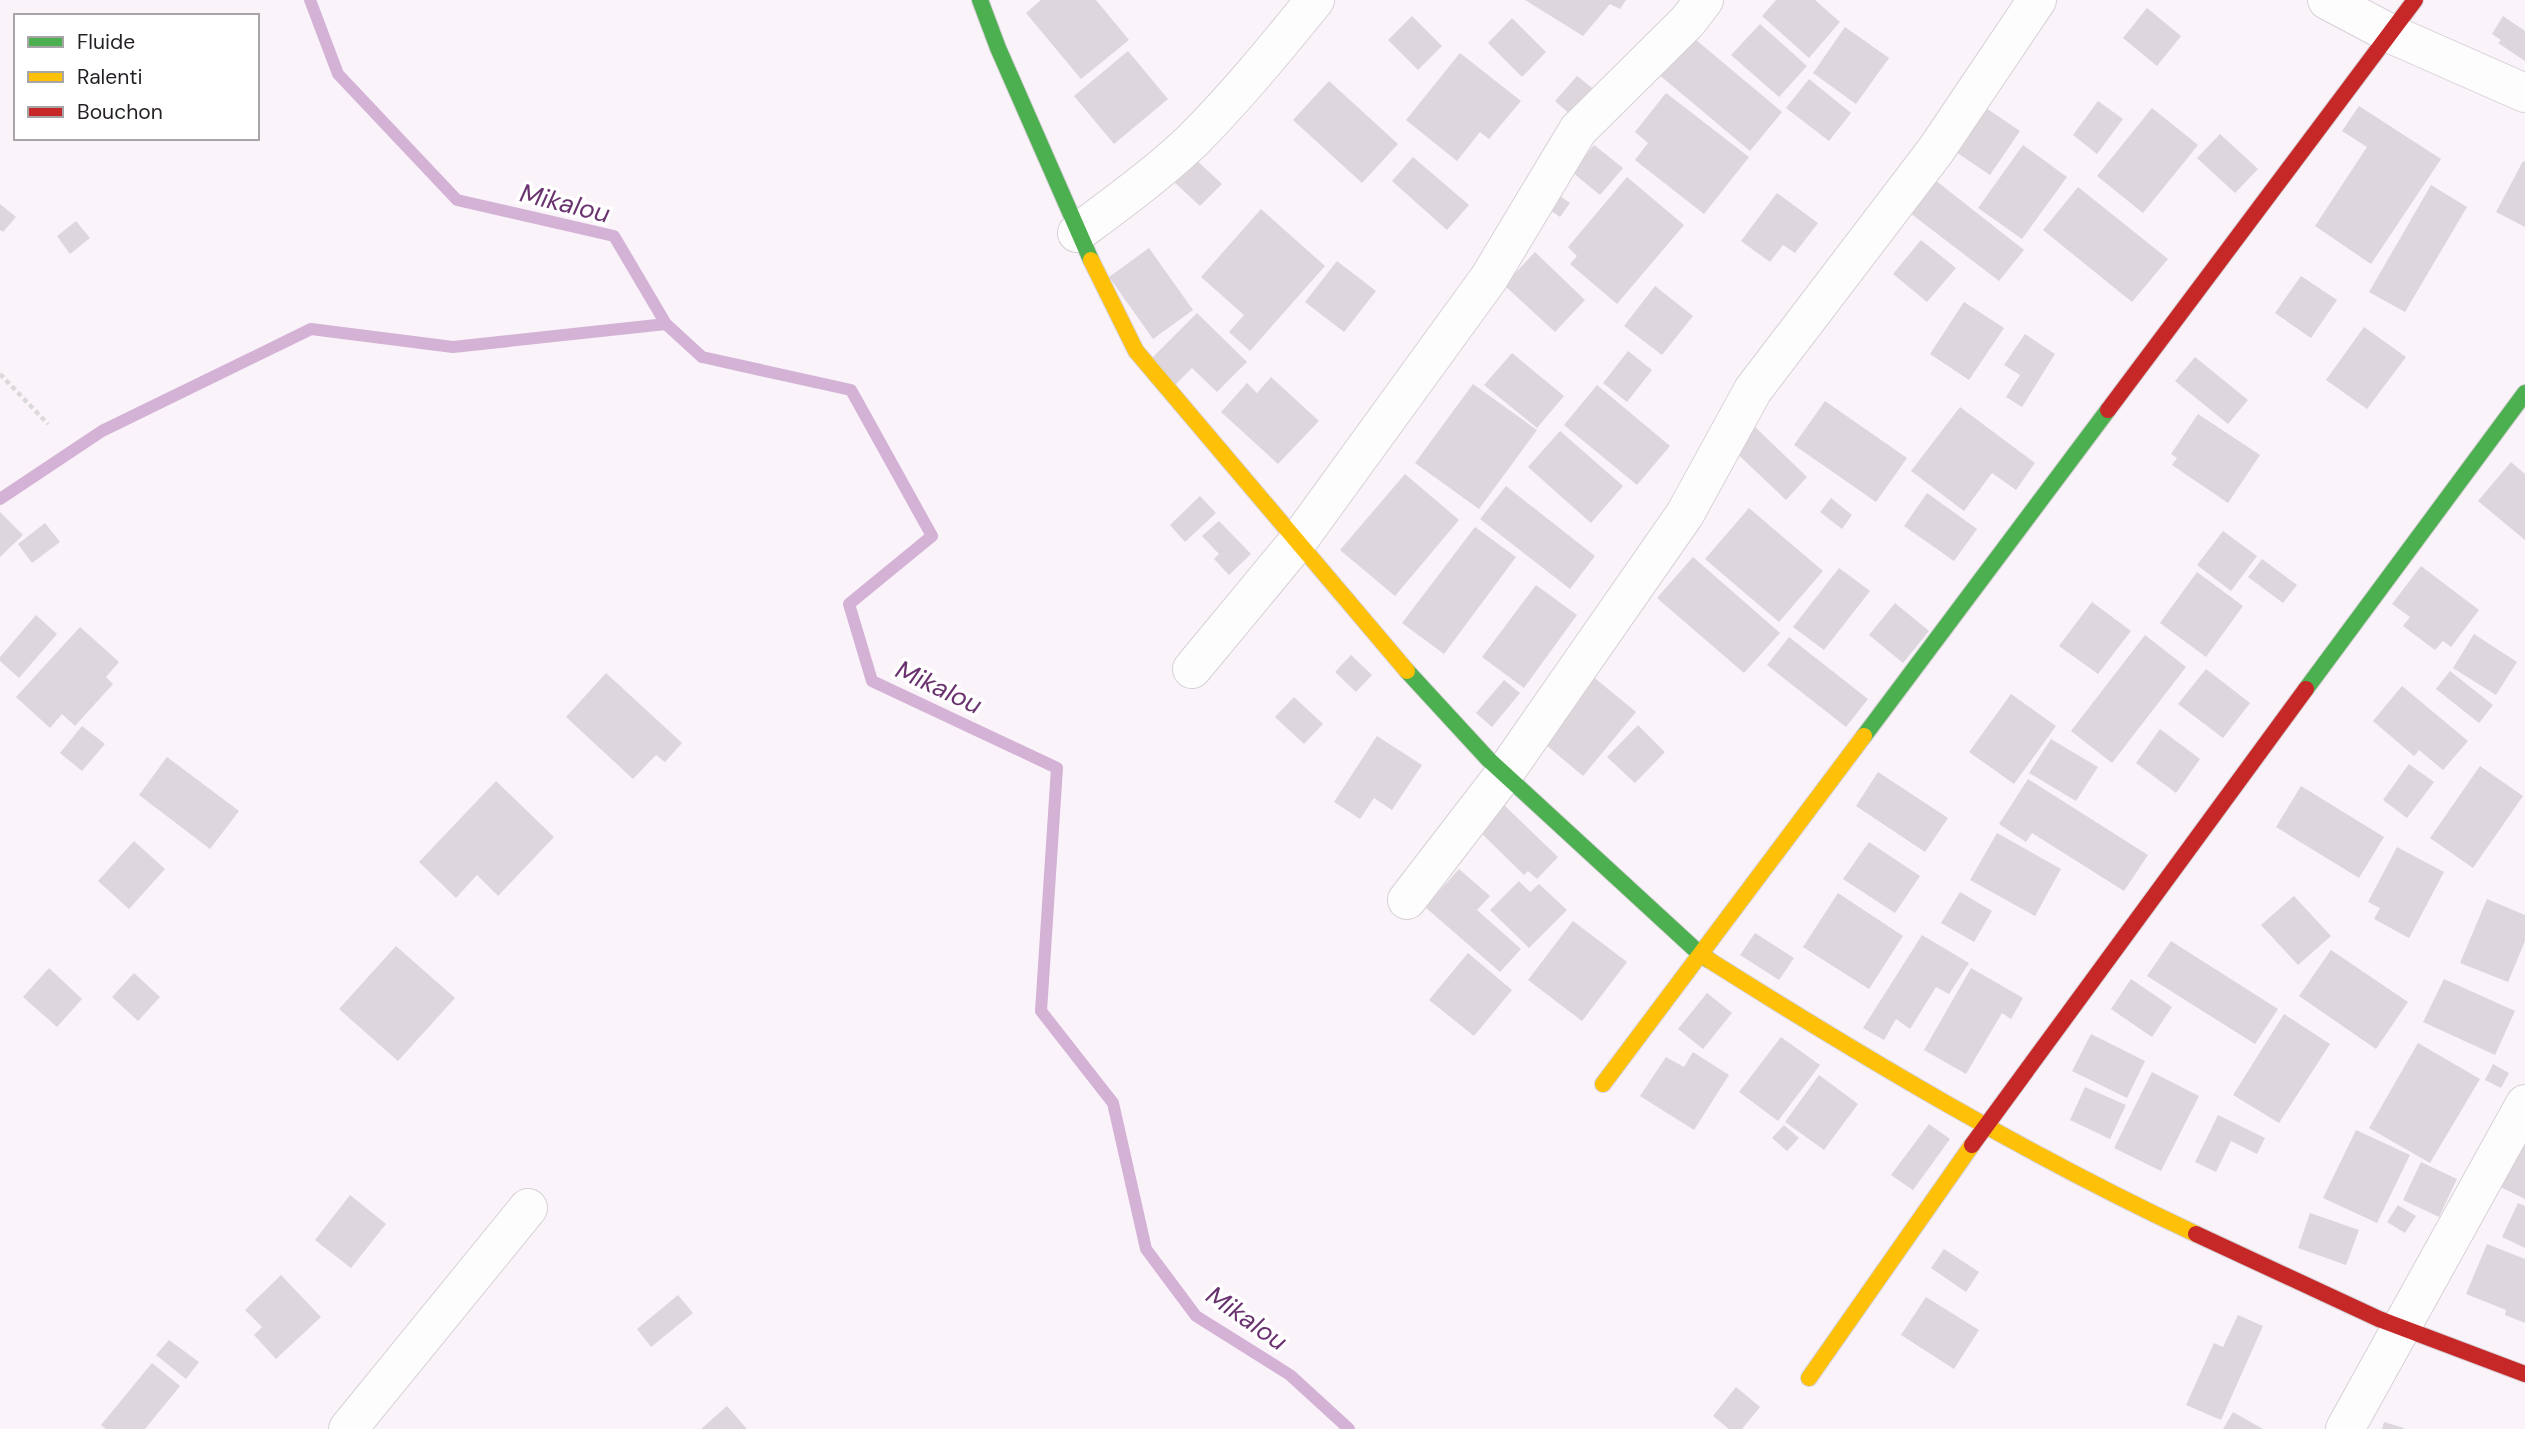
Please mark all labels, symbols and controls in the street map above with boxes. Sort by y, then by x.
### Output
legend [14,14,259,140]
text: Fluide [77,28,135,56]
text: Ralenti [77,63,143,91]
text: Bouchon [77,98,163,126]
water label: Mikalou [516,175,614,231]
water label: Mikalou [890,652,988,722]
water label: Mikalou [1200,1278,1294,1358]

